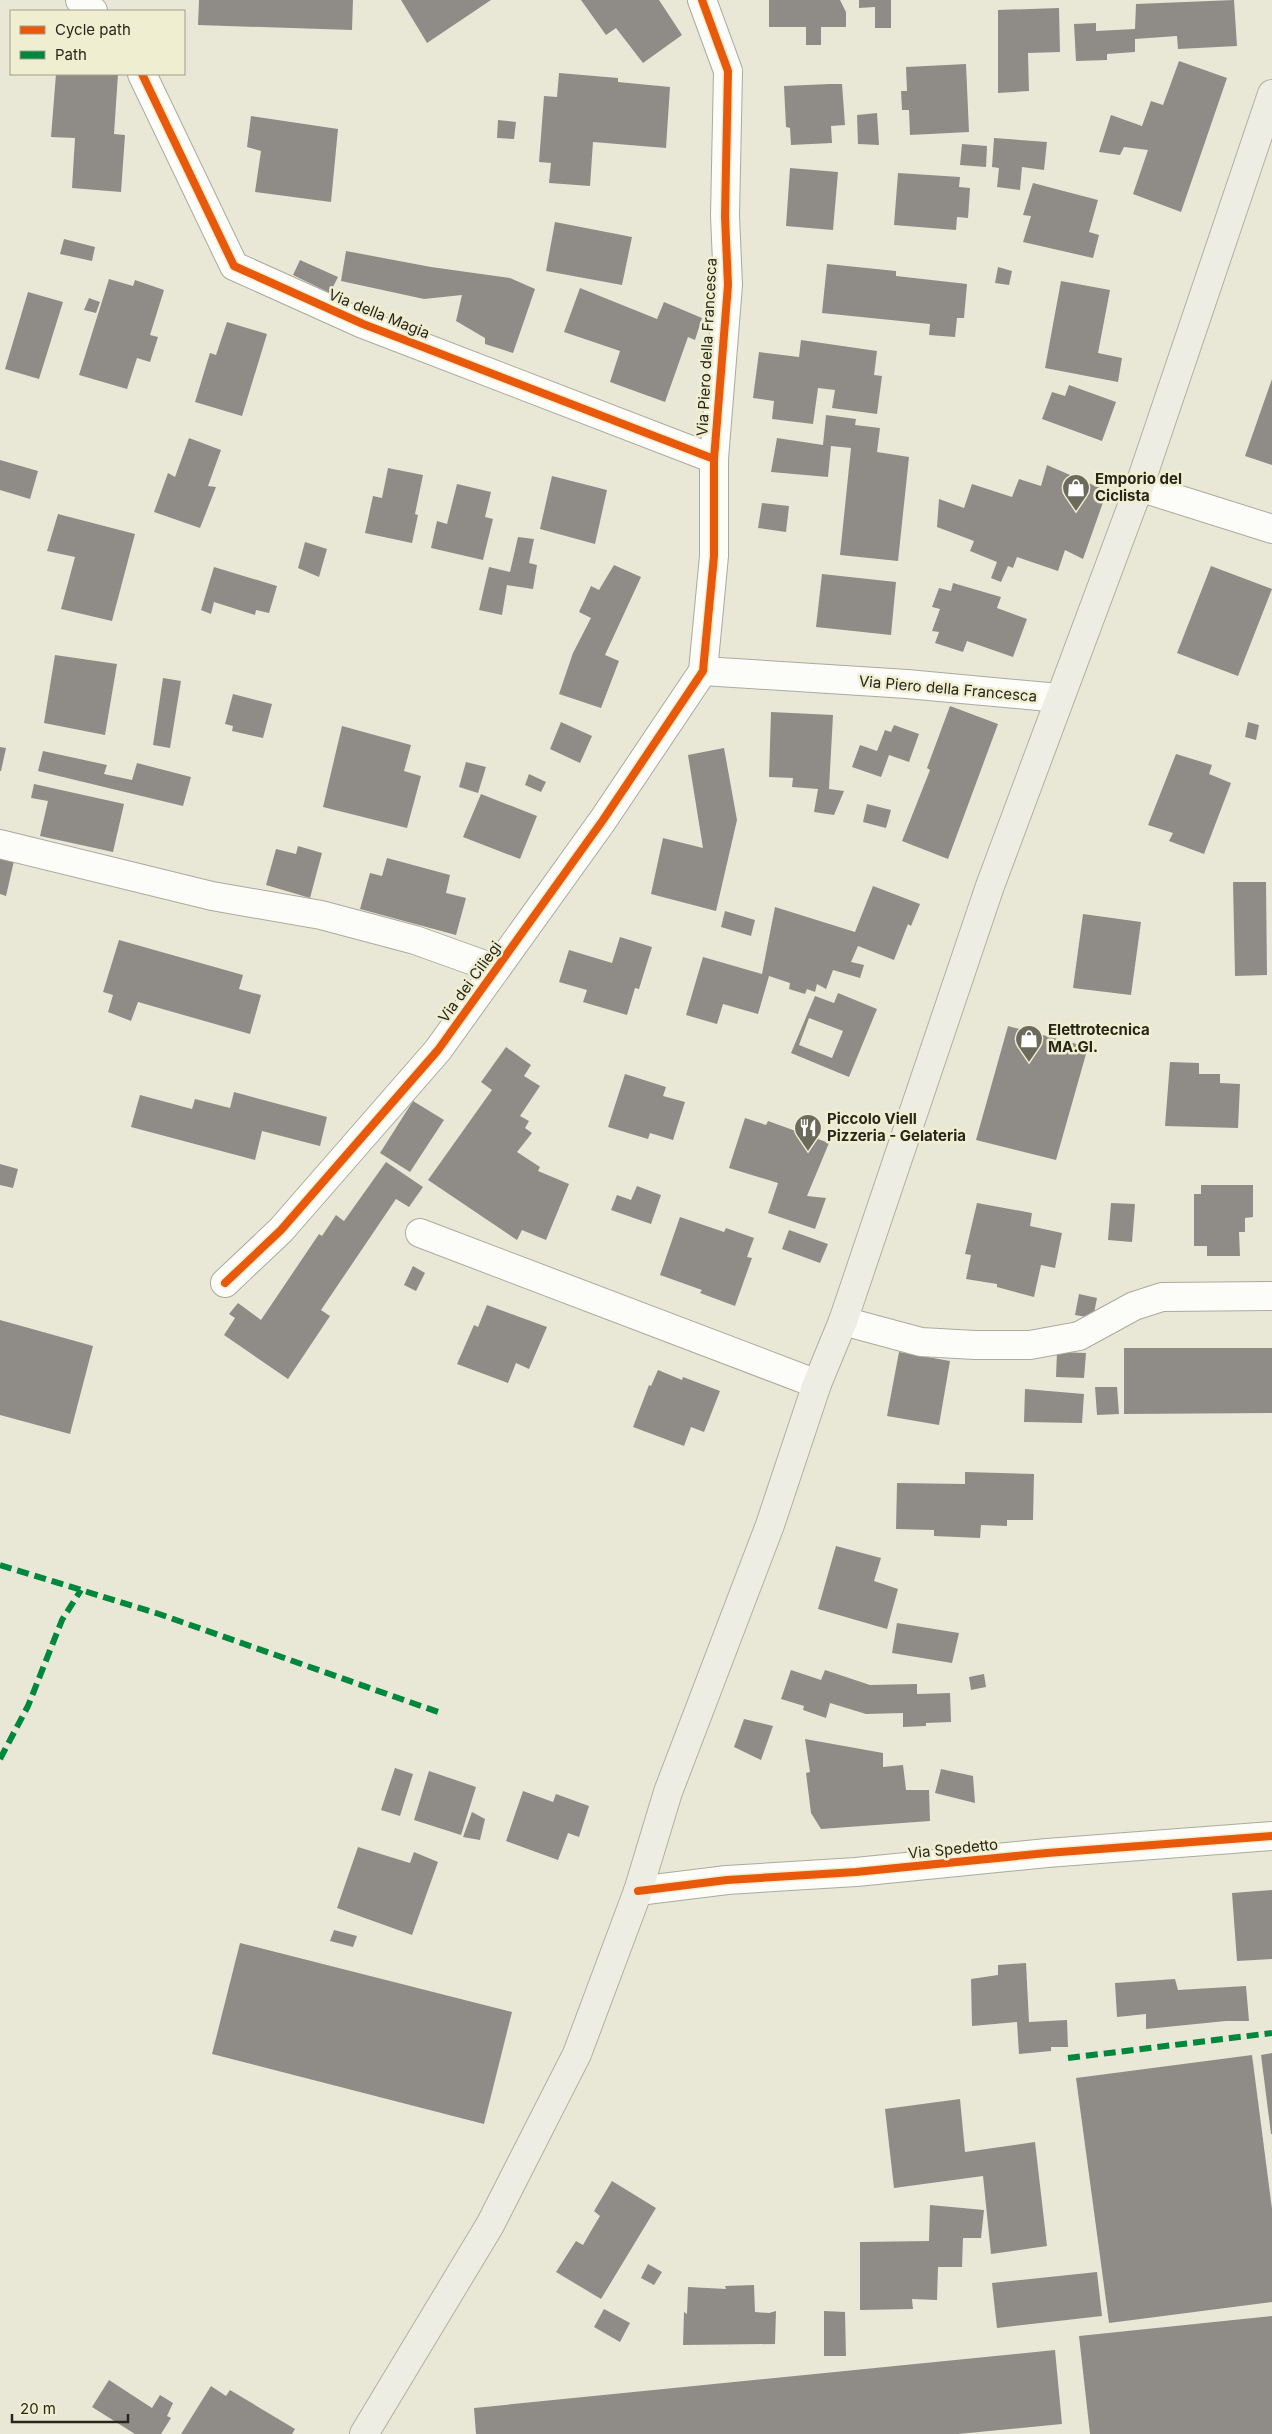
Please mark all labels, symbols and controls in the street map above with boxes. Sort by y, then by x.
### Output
legend [10,10,185,75]
text: Cycle path [55,20,131,39]
text: Path [55,45,87,64]
street label: Via Piero della Francesca [692,257,721,437]
street label: Via della Magia [326,285,433,343]
place label: Emporio del Ciclista [1095,469,1182,505]
shop icon: Emporio del Ciclista [1061,473,1091,512]
street label: Via Piero della Francesca [858,671,1038,706]
street label: Via dei Ciliegi [434,937,505,1026]
place label: Elettrotecnica MA.GI. [1048,1020,1150,1056]
shop icon: Elettrotecnica MA.GI. [1014,1024,1044,1063]
place label: Piccolo Viell Pizzeria - Gelateria [827,1109,966,1145]
restaurant icon: Piccolo Viell Pizzeria - Gelateria [793,1113,823,1152]
street label: Via Spedetto [907,1834,999,1863]
scale bar [12,2392,129,2424]
text: 20 m [20,2399,56,2418]

